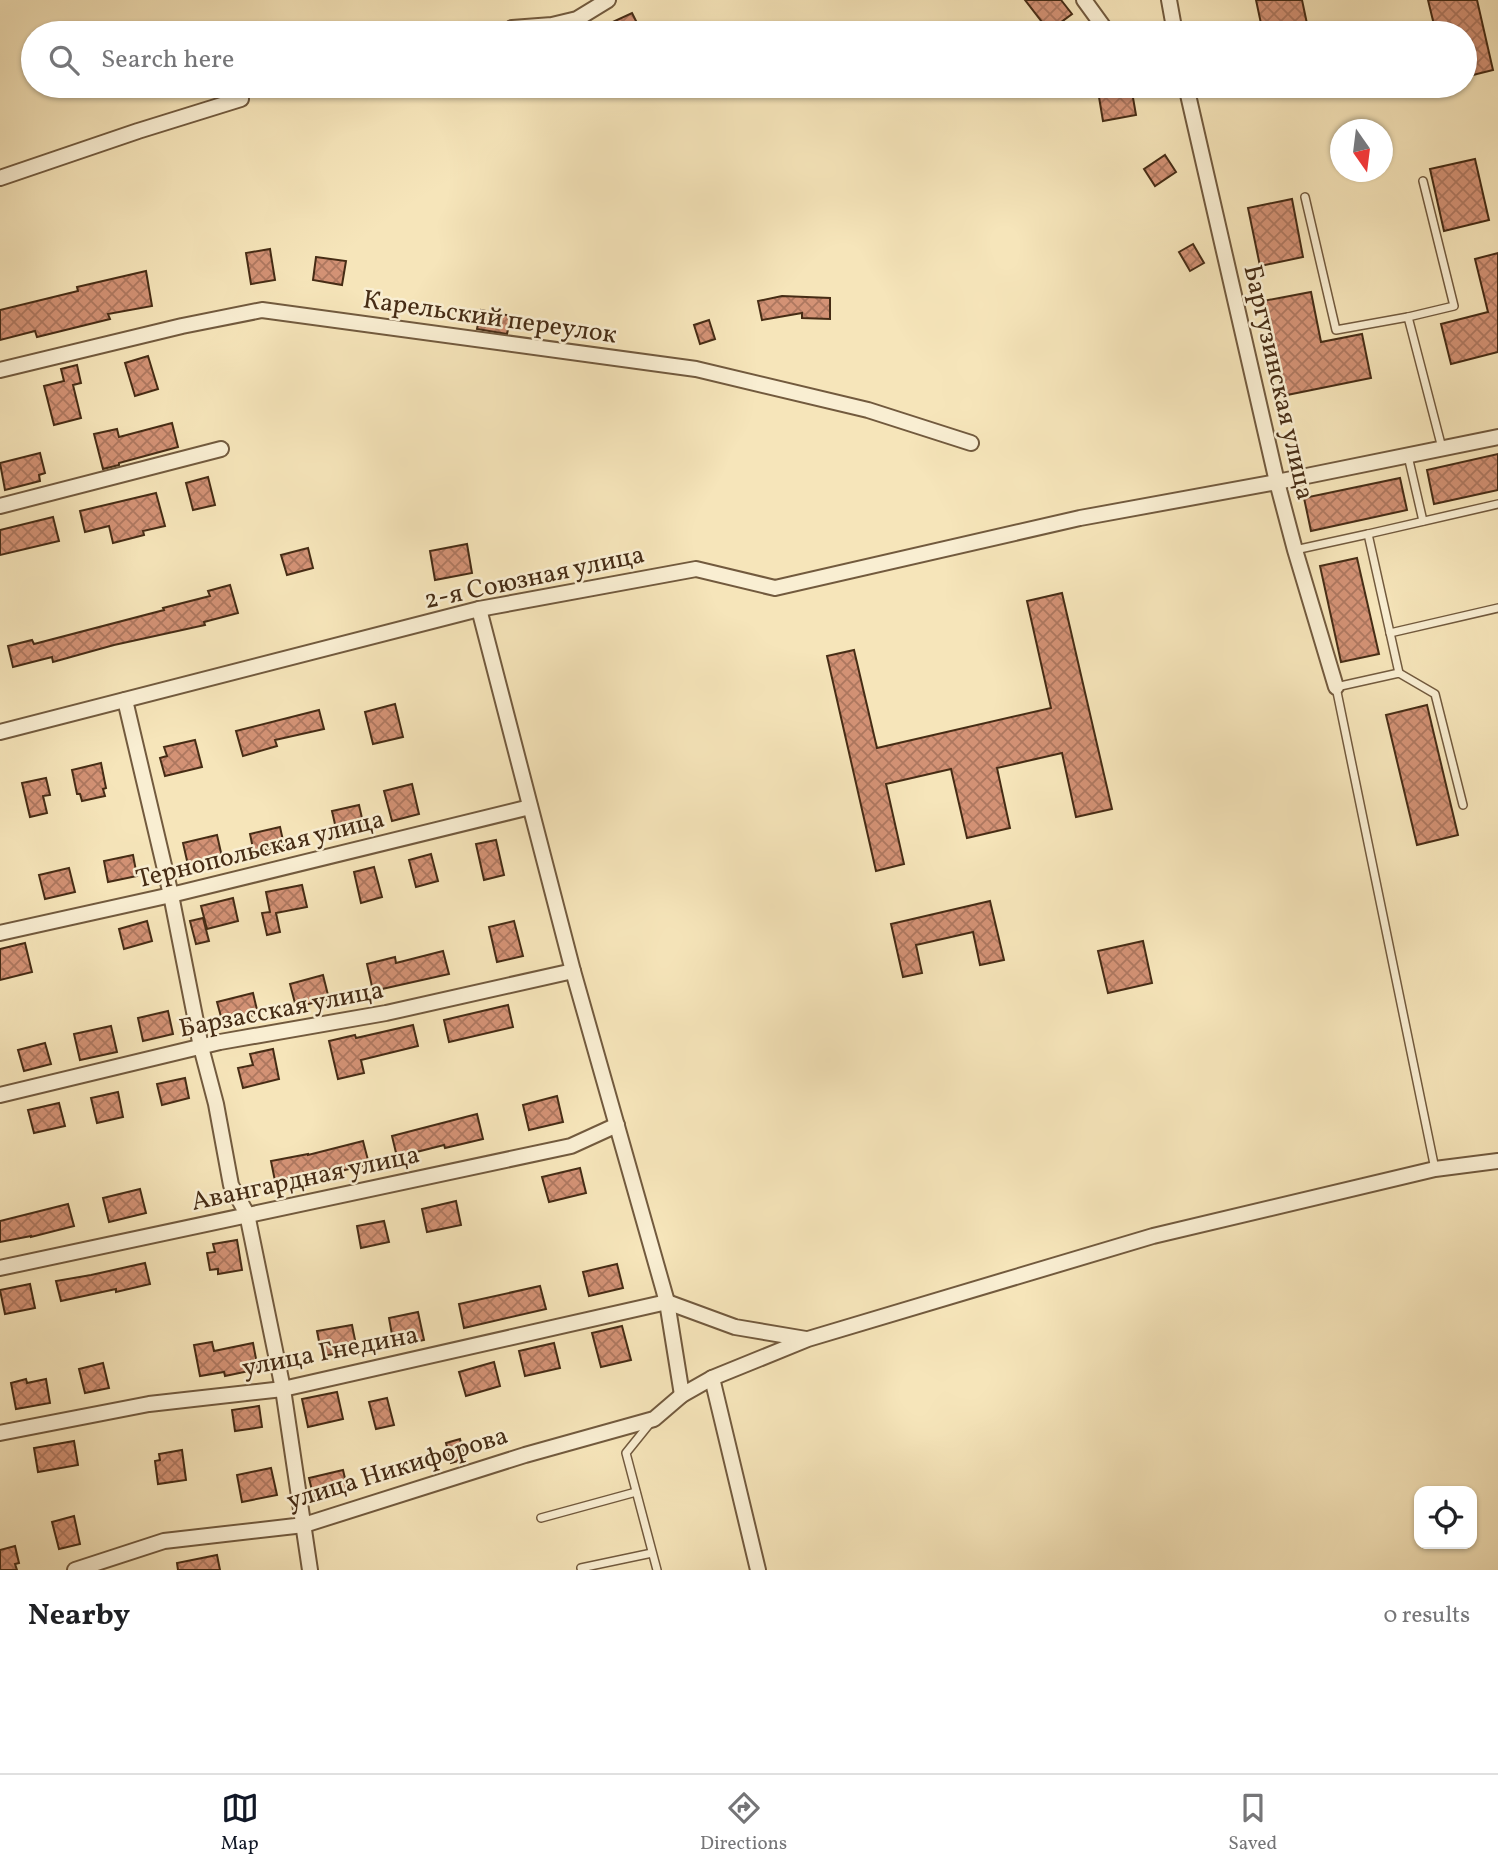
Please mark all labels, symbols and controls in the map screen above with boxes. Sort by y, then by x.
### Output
search box [21,21,1477,98]
icon: search [45,41,83,79]
text: Search here [101,42,234,78]
north arrow [1330,119,1393,182]
street label: Баргузинская улица [1233,261,1323,504]
street label: Карельский переулок [361,282,619,354]
street label: 2-я Союзная улица [421,537,648,619]
street label: Тернопольская улица [132,802,388,898]
street label: Барзасская улица [176,972,387,1047]
street label: Авангардная улица [188,1137,423,1221]
street label: улица Гнедина [239,1317,421,1387]
street label: улица Никифорова [283,1418,513,1520]
map controls [1414,1486,1477,1549]
button: locate [1414,1486,1477,1549]
text: Nearby [28,1595,130,1637]
text: 0 results [1383,1600,1470,1632]
tab: Map [221,1789,259,1857]
tab: Directions [700,1789,787,1857]
tab: Saved [1228,1789,1277,1857]

